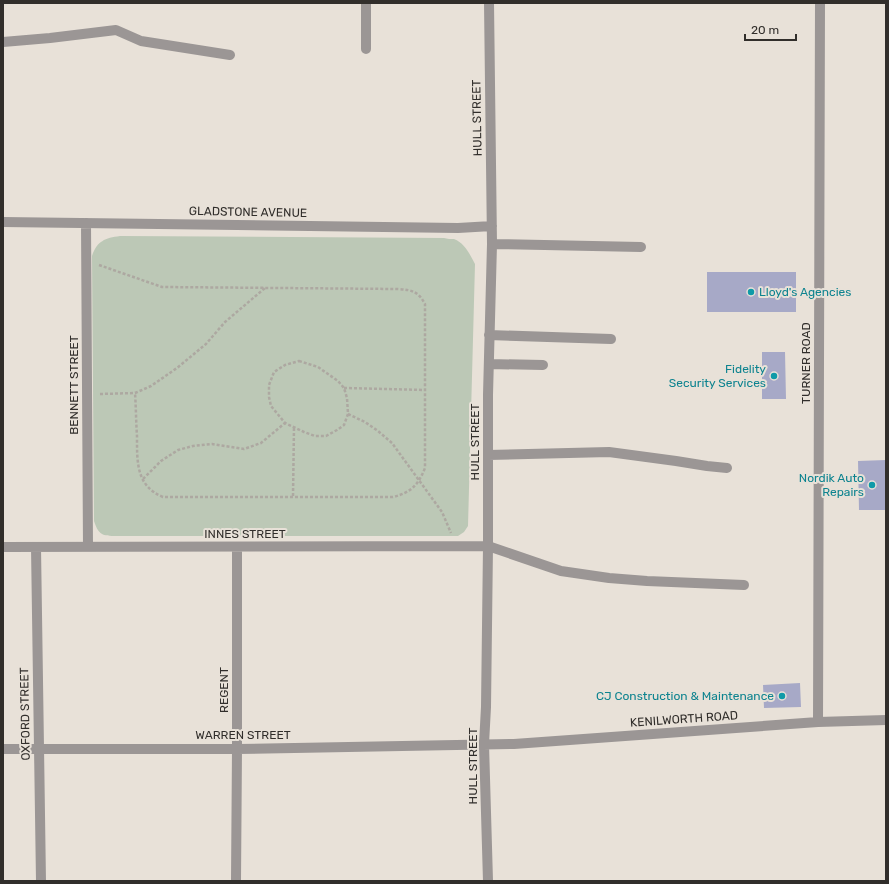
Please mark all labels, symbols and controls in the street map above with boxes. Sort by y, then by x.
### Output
scale bar [745,16,796,42]
text: 20 m [751,23,779,37]
street label: HULL STREET [469,79,485,157]
street label: GLADSTONE AVENUE [189,204,307,220]
place label: Lloyd's Agencies [759,285,851,299]
marker: Lloyd's Agencies [746,287,756,297]
street label: TURNER ROAD [799,322,813,404]
street label: BENNETT STREET [67,335,81,435]
place label: Fidelity Security Services [669,362,766,390]
marker: Fidelity Security Services [769,371,779,381]
street label: HULL STREET [468,404,482,480]
place label: Nordik Auto Repairs [799,471,864,499]
marker: Nordik Auto Repairs [867,480,877,490]
street label: INNES STREET [204,527,286,541]
street label: OXFORD STREET [17,667,33,761]
street label: REGENT [217,667,231,713]
place label: CJ Construction & Maintenance [596,689,774,703]
marker: CJ Construction & Maintenance [777,691,787,701]
street label: KENILWORTH ROAD [629,708,739,730]
street label: WARREN STREET [195,728,291,742]
street label: HULL STREET [466,728,480,804]

